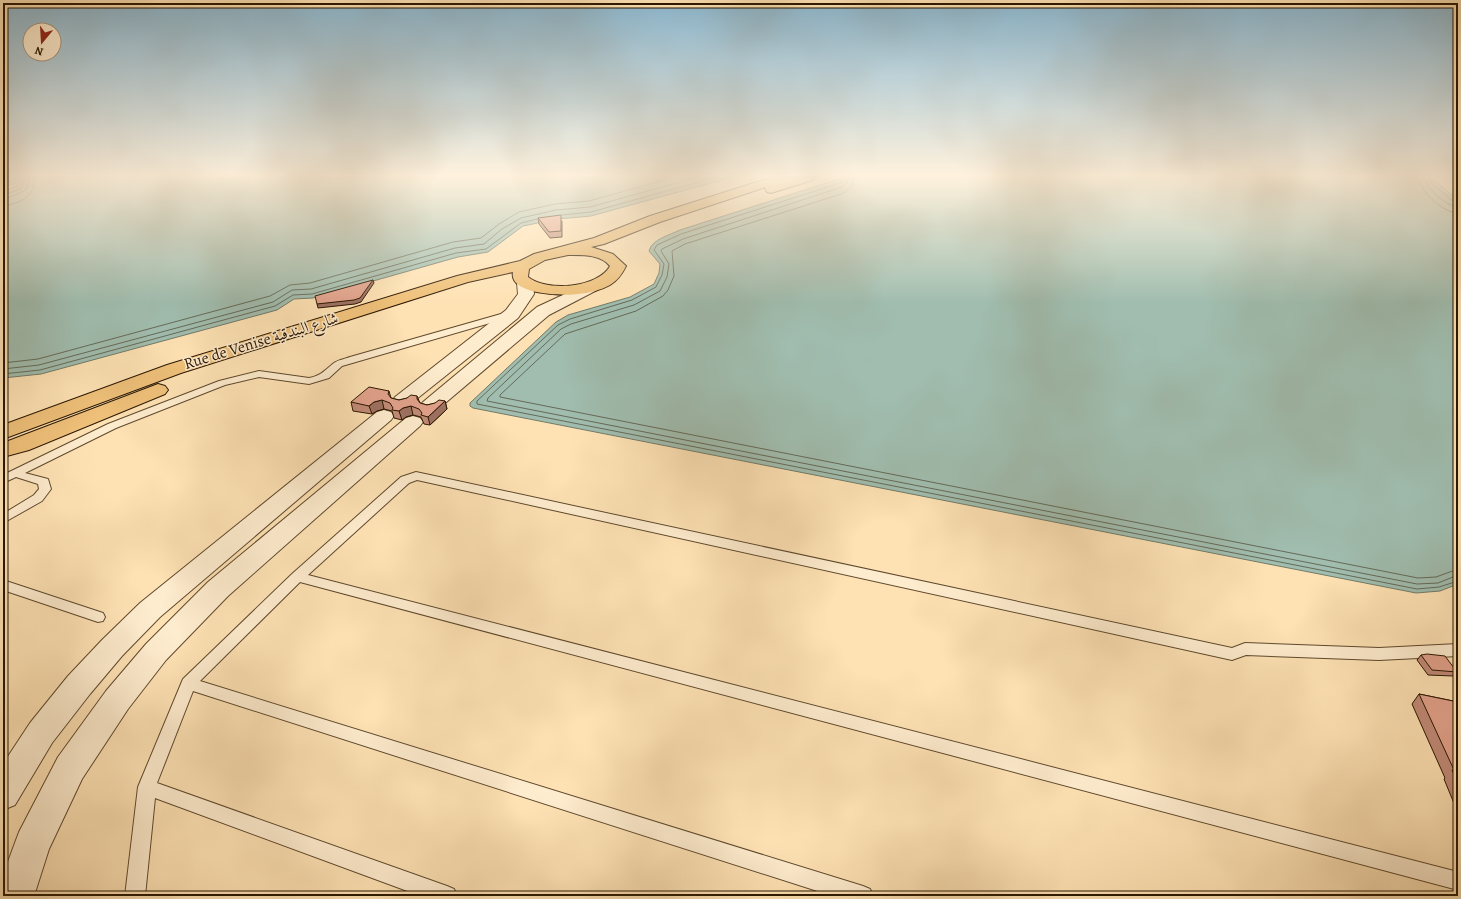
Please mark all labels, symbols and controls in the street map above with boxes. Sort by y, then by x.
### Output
north arrow [22,22,62,62]
text: N [33,43,45,59]
street label: Rue de Venise شارع البندقية [181,307,341,377]

